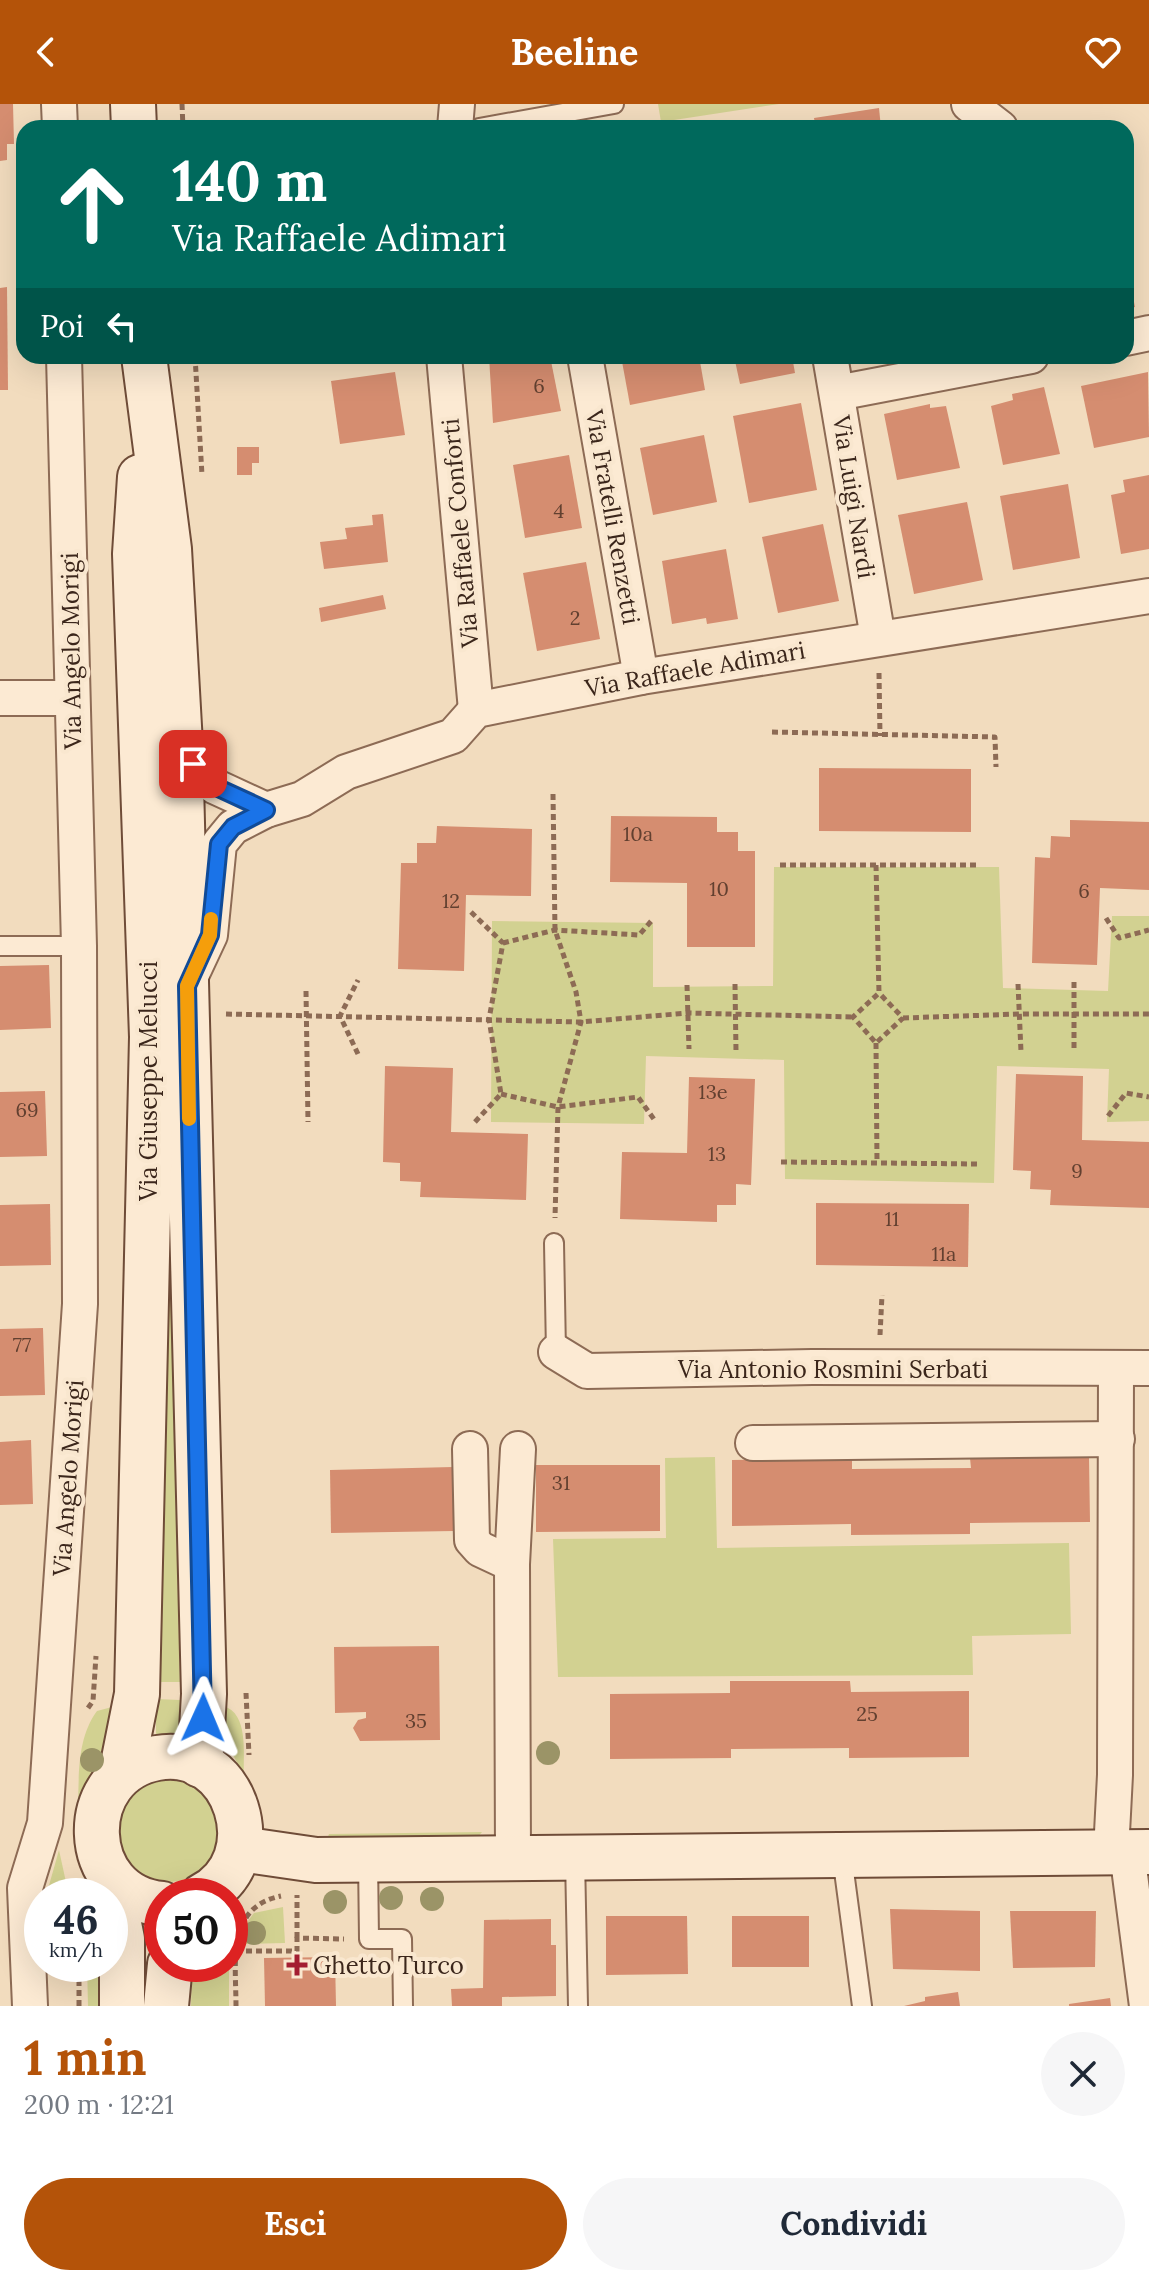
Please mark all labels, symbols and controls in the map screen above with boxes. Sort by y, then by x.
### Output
text: Beeline [511,29,638,75]
icon: back [24,30,68,74]
icon: heart [1081,30,1125,74]
text: 140 m [172,145,327,216]
icon: ahead [40,152,144,256]
text: Via Raffaele Adimari [172,215,507,261]
icon: left [100,304,144,348]
text: Poi [40,307,84,345]
house number: 6 [533,373,545,398]
street label: Via Fratelli Renzetti [579,406,647,627]
street label: Via Luigi Nardi [826,412,882,581]
street label: Via Raffaele Conforti [435,417,486,650]
house number: 4 [554,498,565,523]
street label: Via Angelo Morigi [54,552,88,751]
house number: 2 [570,605,580,630]
street label: Via Raffaele Adimari [582,634,808,704]
pin [159,730,227,798]
icon: arrive [171,742,215,786]
house number: 10a [623,821,653,846]
house number: 10 [709,876,729,901]
house number: 6 [1078,878,1090,903]
house number: 12 [442,888,460,913]
street label: Via Giuseppe Melucci [133,961,164,1202]
house number: 13e [698,1079,728,1104]
house number: 69 [15,1097,39,1122]
house number: 13 [708,1141,726,1166]
house number: 9 [1071,1158,1083,1183]
house number: 11 [885,1206,899,1231]
house number: 11a [932,1241,956,1266]
house number: 77 [13,1332,31,1357]
street label: Via Antonio Rosmini Serbati [677,1354,988,1385]
street label: Via Angelo Morigi [46,1379,90,1578]
house number: 31 [552,1470,570,1495]
position arrow [161,1676,245,1760]
house number: 25 [856,1701,878,1726]
house number: 35 [405,1708,427,1733]
speed limit sign: 50 [144,1878,248,1982]
text: 46 [54,1894,98,1945]
text: km/h [49,1937,103,1962]
place label: Ghetto Turco [313,1950,464,1981]
marker: Ghetto Turco [288,1956,306,1974]
text: 1 min [24,2027,147,2088]
button: close [1041,2032,1125,2116]
text: 200 m · 12:21 [24,2088,174,2121]
button: Esci [24,2178,567,2270]
button: Condividi [583,2178,1125,2270]

